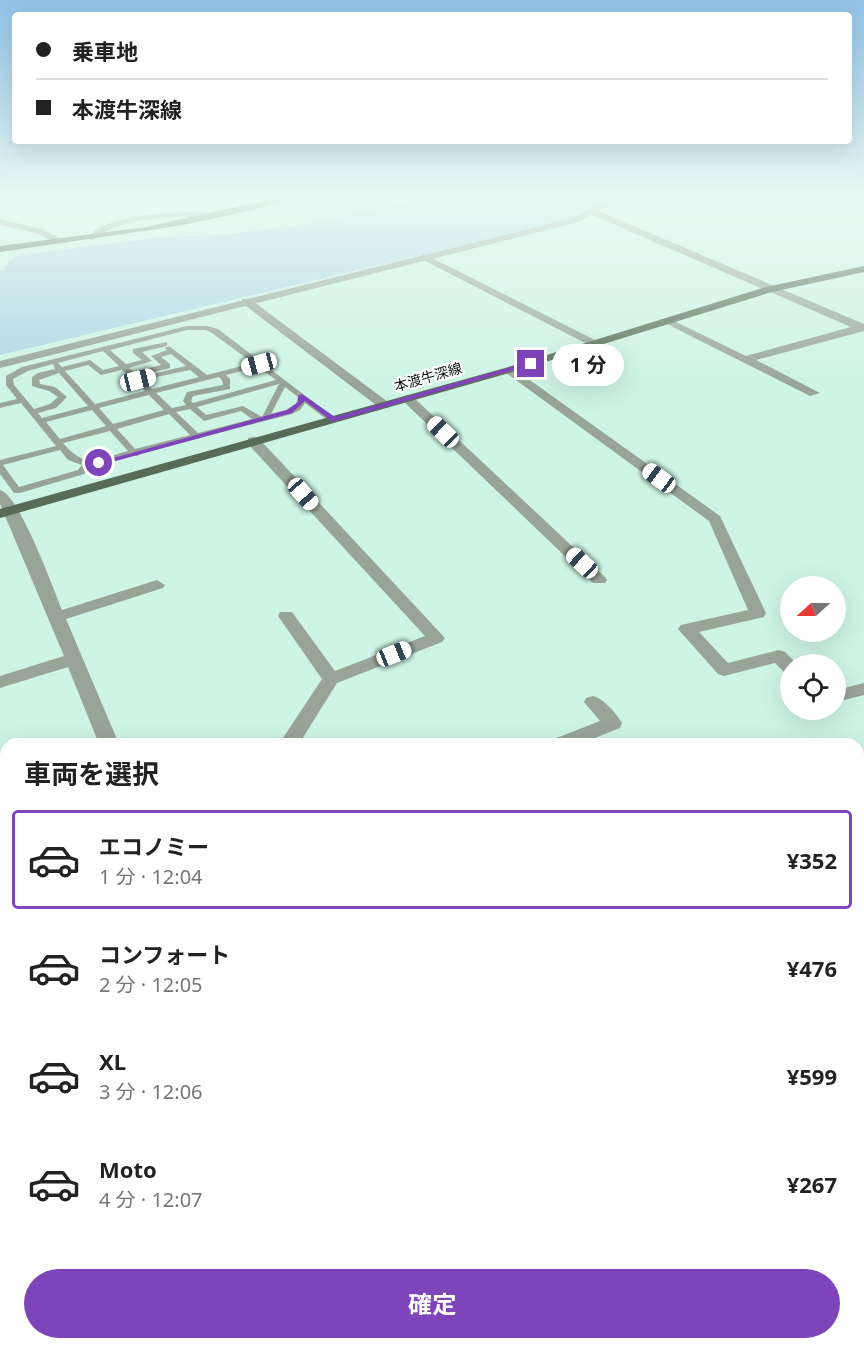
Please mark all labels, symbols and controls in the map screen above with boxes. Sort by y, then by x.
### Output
text: 乗車地 [72,36,138,66]
text: 本渡牛深線 [72,94,182,124]
callout: 1 分 [552,343,624,385]
route end [517,350,544,377]
car [239,351,279,377]
text: 1 分 [570,351,606,378]
street label: 本渡牛深線 [392,358,464,395]
car [118,367,158,393]
car [424,413,462,451]
route start [85,449,112,476]
car [639,460,679,496]
car [284,475,322,513]
car [563,544,601,582]
north arrow [780,576,846,642]
map controls [780,576,846,720]
car [374,639,414,669]
button: locate [780,654,846,720]
text: 車両を選択 [24,755,159,792]
text: エコノミー [99,831,209,861]
icon: car [27,833,81,887]
text: ¥352 [787,845,837,875]
text: 1 分 · 12:04 [99,863,203,890]
text: コンフォート [99,939,230,969]
icon: car [27,941,81,995]
text: ¥476 [787,953,837,983]
text: 2 分 · 12:05 [99,971,203,998]
text: XL [99,1046,126,1076]
icon: car [27,1049,81,1103]
text: ¥599 [787,1061,837,1091]
text: 3 分 · 12:06 [99,1078,203,1105]
text: Moto [99,1154,157,1184]
icon: car [27,1157,81,1211]
text: ¥267 [787,1169,837,1199]
text: 4 分 · 12:07 [99,1186,203,1213]
button: 確定 [24,1269,840,1338]

